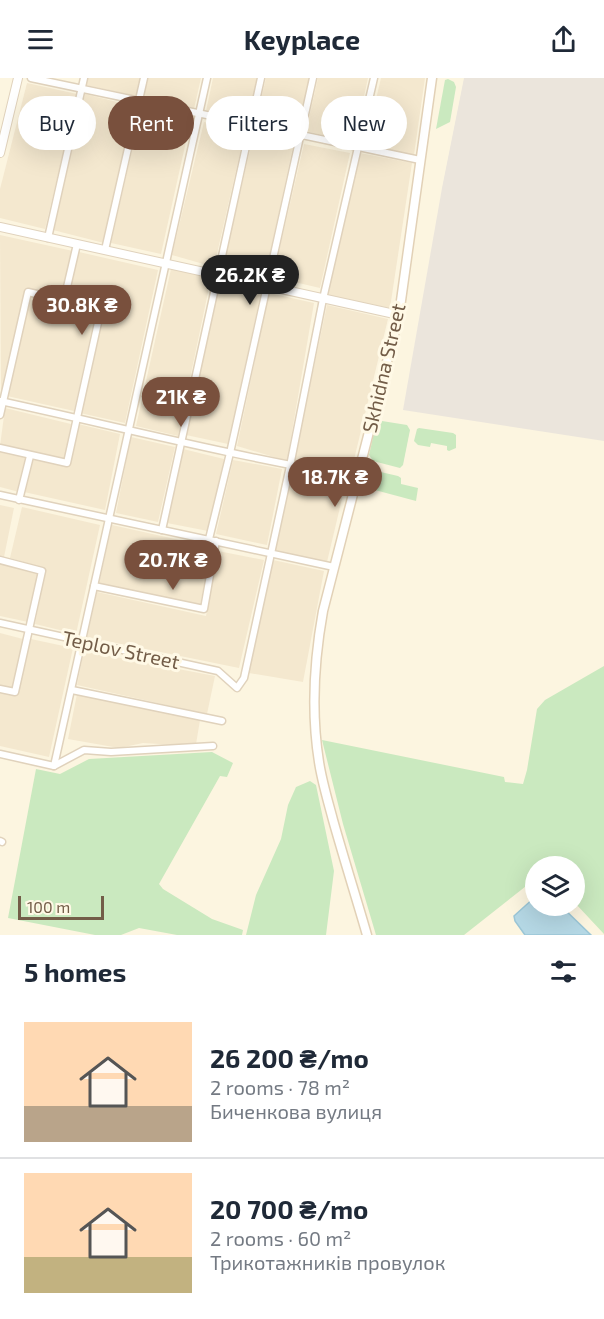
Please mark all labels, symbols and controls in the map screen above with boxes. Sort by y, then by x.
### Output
icon: menu [24,23,57,56]
text: Keyplace [244,23,360,55]
icon: share [547,23,580,56]
chip: Buy [18,96,96,150]
chip: Rent [108,96,194,150]
chip: Filters [206,96,309,150]
chip: New [321,96,407,150]
pin: 26.2K ₴ [195,255,305,306]
text: 26.2K ₴ [215,262,285,286]
pin: 30.8K ₴ [27,285,137,336]
text: 30.8K ₴ [46,292,118,316]
street label: Skhidna Street [356,300,410,435]
pin: 21K ₴ [139,377,223,428]
text: 21K ₴ [156,384,206,408]
pin: 18.7K ₴ [280,457,390,508]
text: 18.7K ₴ [302,464,368,488]
pin: 20.7K ₴ [118,540,228,591]
text: 20.7K ₴ [138,547,208,571]
street label: Teplov Street [60,625,182,673]
map controls [525,856,585,916]
button: layers [525,856,585,916]
scale bar [18,893,104,920]
text: 100 m [27,897,70,916]
icon: filters [547,955,580,988]
text: 5 homes [24,956,126,987]
text: 26 200 ₴/mo [210,1042,369,1073]
icon: home [72,1046,144,1118]
text: 2 rooms · 78 m² [210,1075,350,1099]
text: Биченкова вулиця [210,1099,382,1123]
text: 20 700 ₴/mo [210,1193,368,1224]
icon: home [72,1197,144,1269]
text: 2 rooms · 60 m² [210,1226,351,1250]
text: Трикотажників провулок [210,1250,445,1274]

